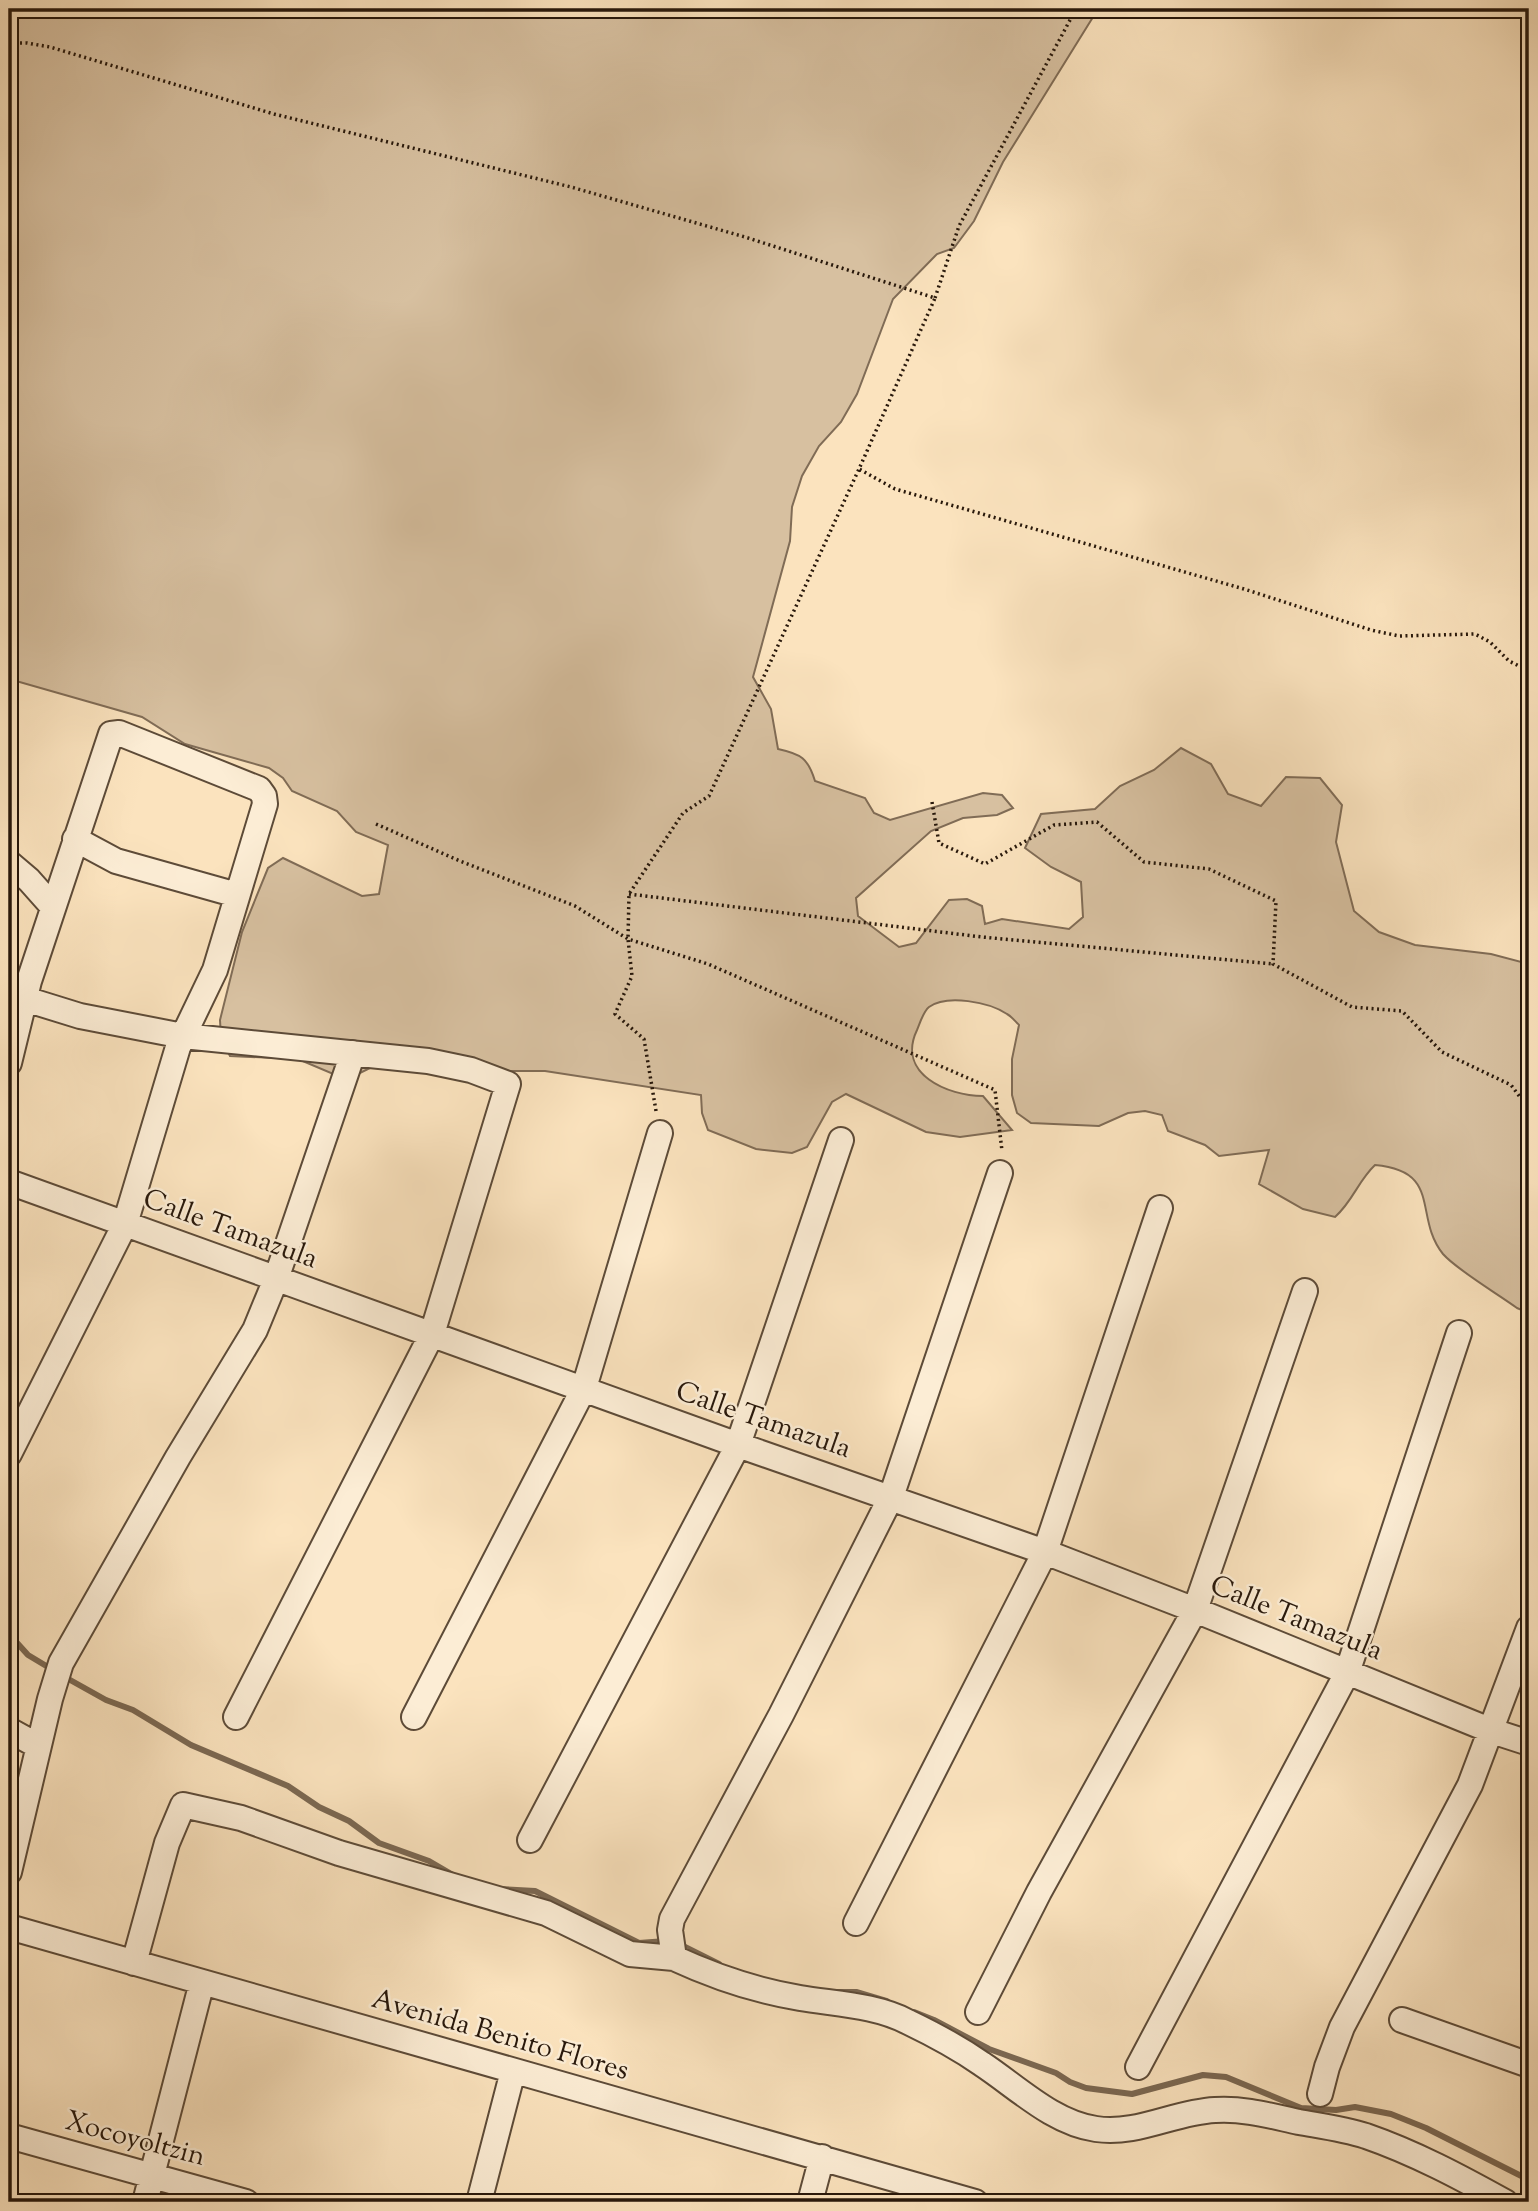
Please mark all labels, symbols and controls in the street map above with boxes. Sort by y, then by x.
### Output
street label: Calle Tamazula [137,1180,323,1280]
street label: Calle Tamazula [670,1372,856,1470]
street label: Calle Tamazula [1204,1566,1388,1672]
street label: Avenida Benito Flores [367,1980,633,2092]
street label: Xocoyoltzin [61,2102,209,2178]

